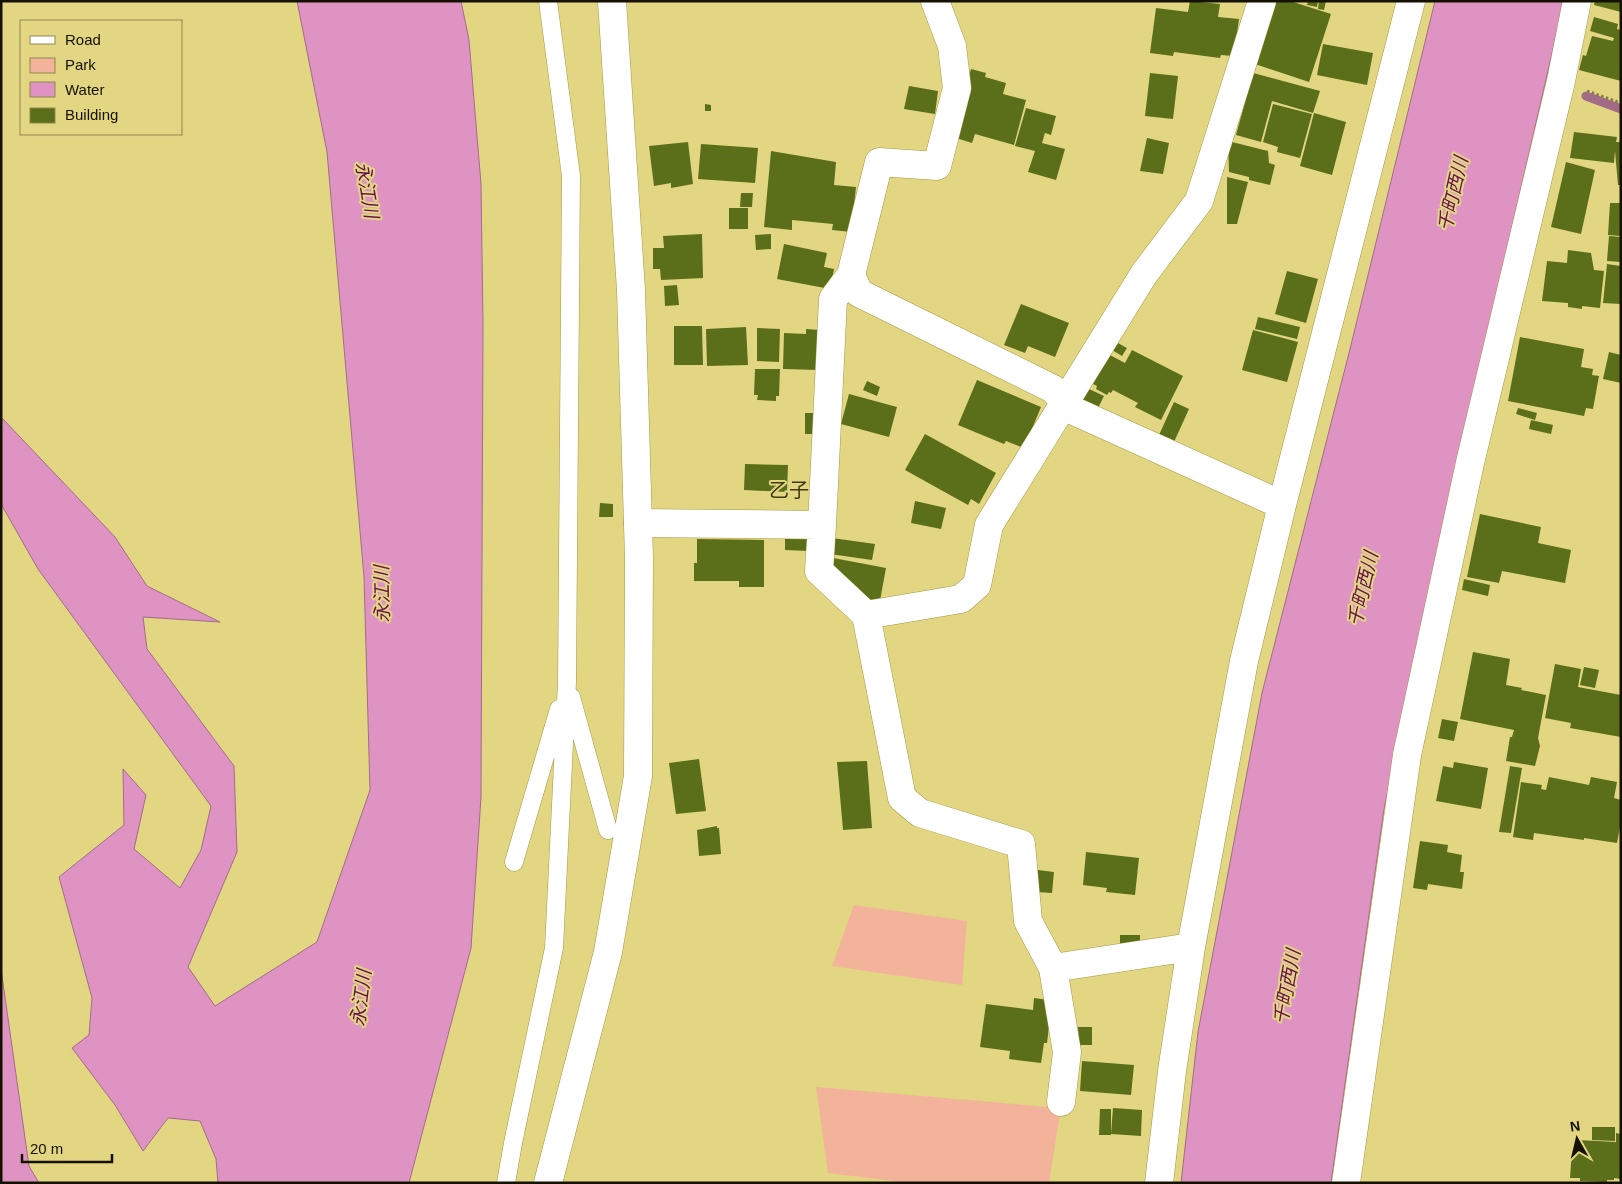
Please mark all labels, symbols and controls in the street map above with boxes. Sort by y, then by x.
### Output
legend [20,20,182,135]
text: Road [65,31,101,48]
text: Park [65,56,96,73]
text: Water [65,81,104,98]
text: Building [65,106,118,123]
water label: 千町西川 [1434,153,1472,233]
water label: 永江川 [352,160,383,222]
district label: 乙子 [769,479,809,501]
water label: 千町西川 [1344,548,1382,628]
water label: 永江川 [371,563,393,623]
water label: 千町西川 [1270,946,1304,1026]
water label: 永江川 [347,966,375,1028]
north arrow [1552,1114,1602,1164]
text: N [1569,1117,1581,1135]
scale bar [22,1132,112,1164]
text: 20 m [30,1140,63,1157]

